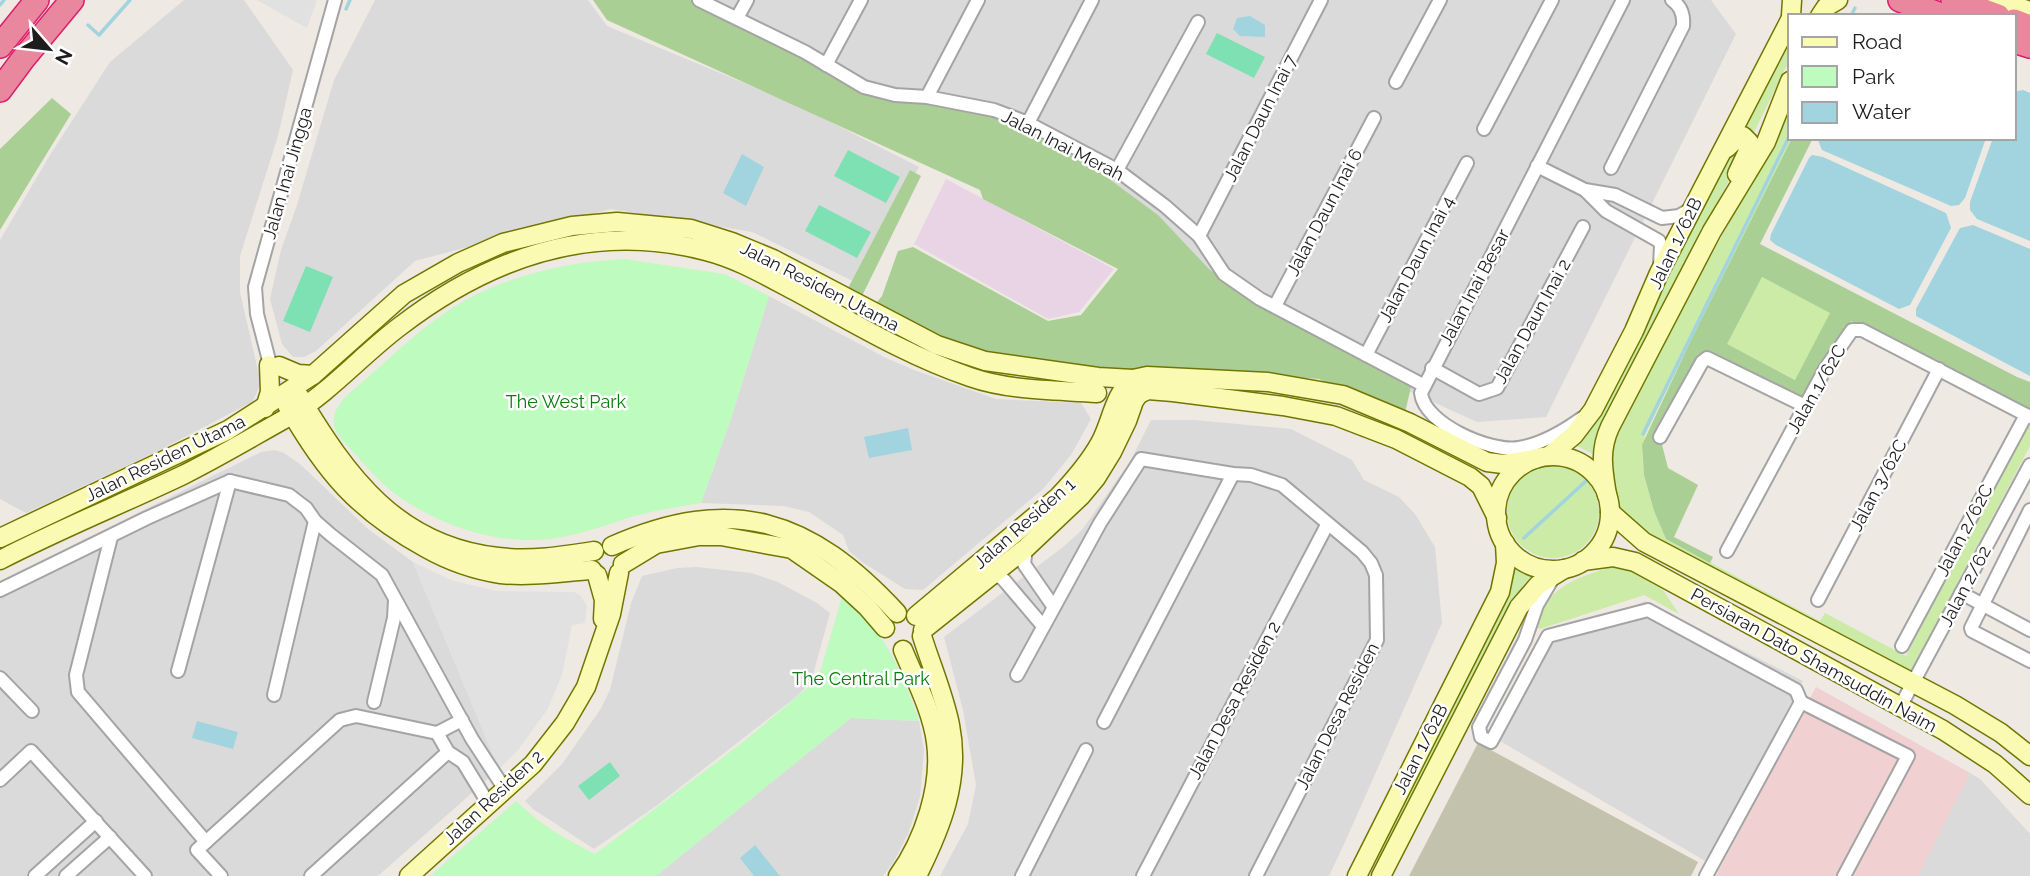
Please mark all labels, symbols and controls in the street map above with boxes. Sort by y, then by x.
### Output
north arrow [14,14,84,84]
legend [1788,14,2016,140]
text: Road [1852,29,1902,54]
text: N [51,45,77,69]
street label: Jalan Daun Inai 7 [1219,51,1301,185]
text: Park [1852,64,1895,89]
text: Water [1852,99,1911,124]
street label: Jalan Inai Jingga [258,105,316,241]
street label: Jalan Inai Merah [998,105,1128,185]
street label: Jalan Daun Inai 6 [1282,145,1366,279]
street label: Jalan Daun Inai 4 [1374,192,1458,326]
street label: Jalan 1/62B [1644,194,1706,292]
street label: Jalan Inai Besar [1435,225,1514,349]
street label: Jalan Residen Utama [737,237,903,335]
street label: Jalan Daun Inai 2 [1489,255,1575,387]
street label: Jalan 1/62C [1782,341,1850,437]
park label: The West Park [506,391,627,412]
street label: Jalan Residen Utama [82,410,248,506]
street label: Jalan 3/62C [1845,436,1911,534]
street label: Jalan Residen 1 [969,473,1079,573]
street label: Jalan 2/62C [1931,481,1997,579]
street label: Jalan 2/62 [1935,542,1995,630]
street label: Persiaran Dato Shamsuddin Naim [1687,583,1941,737]
street label: Jalan Desa Residen 2 [1184,618,1284,782]
street label: Jalan Desa Residen [1291,639,1383,793]
park label: The Central Park [792,668,930,689]
street label: Jalan 1/62B [1388,700,1452,798]
street label: Jalan Residen 2 [439,745,547,849]

